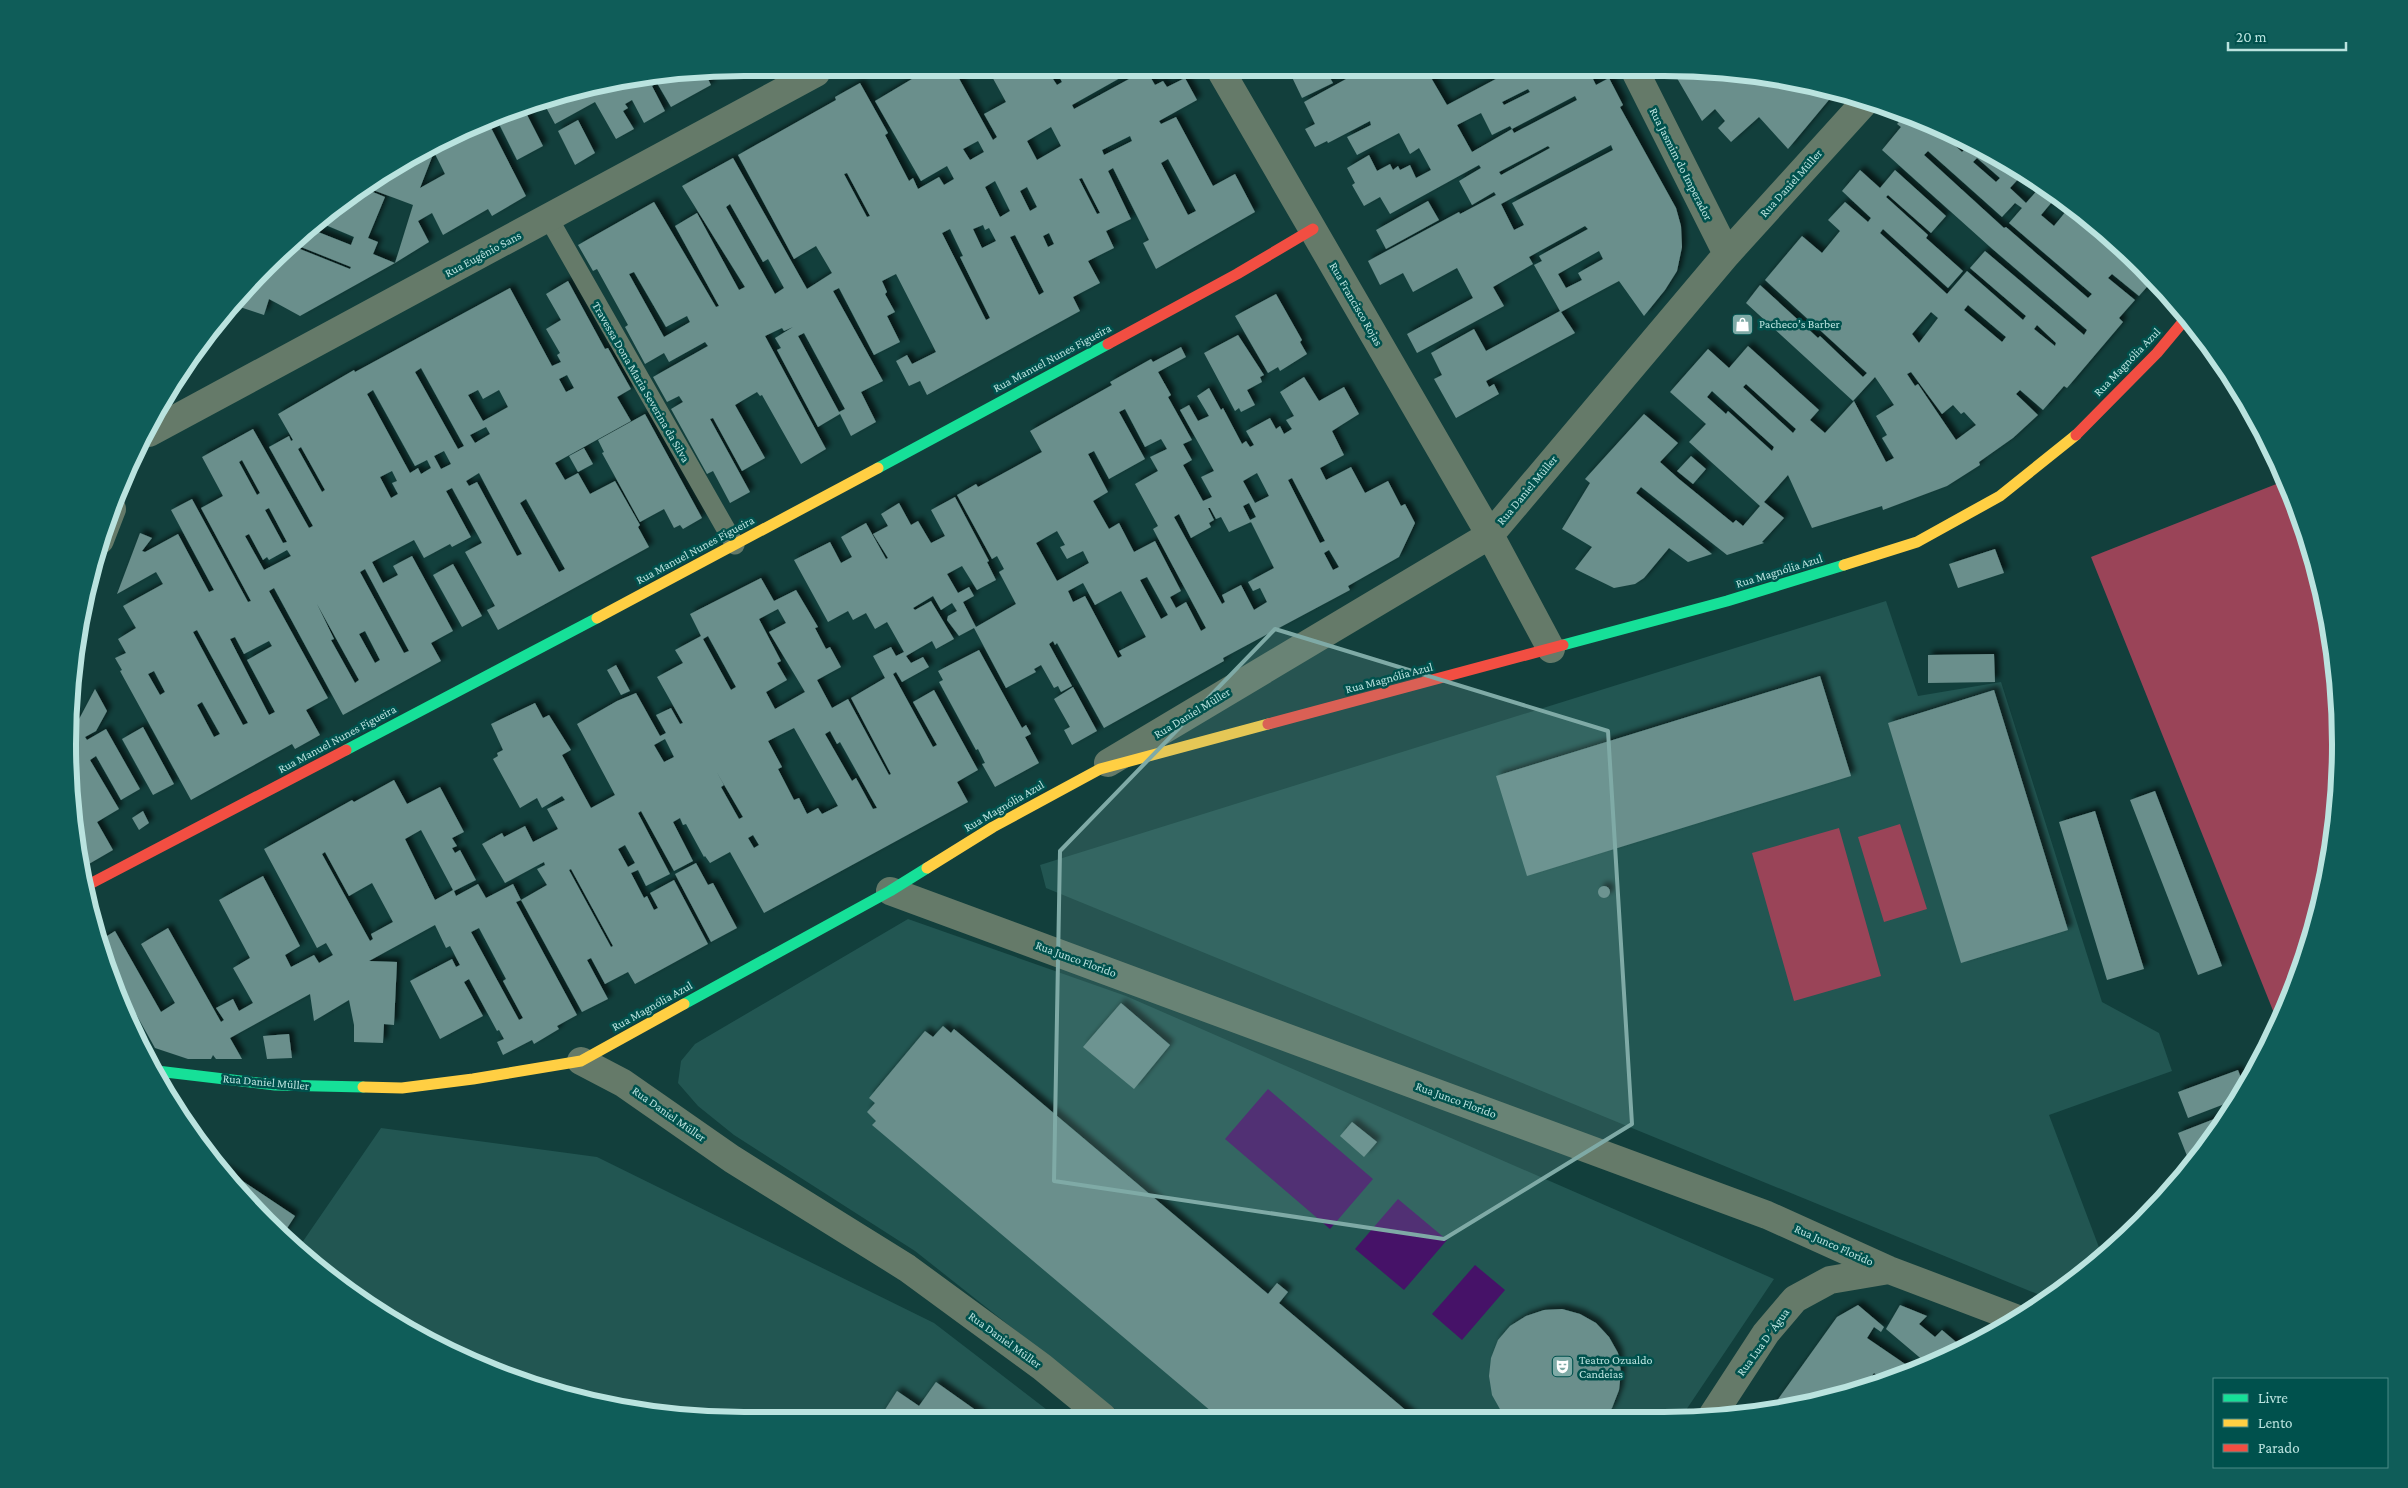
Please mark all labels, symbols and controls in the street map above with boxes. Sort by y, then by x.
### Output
scale bar [2228,20,2346,52]
text: 20 m [2236,29,2267,45]
street label: Rua Jasmim do Imperador [1646,105,1716,223]
street label: Rua Daniel Müller [1757,146,1826,220]
street label: Rua Eugênio Sans [442,228,524,280]
street label: Rua Francisco Rojas [1326,260,1386,349]
street label: Travessa Dona Maria Severina da Silva [589,299,693,465]
shop icon: Pacheco’s Barber [1731,312,1755,336]
place label: Pacheco’s Barber [1759,317,1841,331]
street label: Rua Manuel Nunes Figueira [991,321,1114,395]
street label: Rua Magnólia Azul [2091,325,2163,399]
street label: Rua Daniel Müller [1494,452,1561,528]
street label: Rua Manuel Nunes Figueira [634,513,757,587]
street label: Rua Magnólia Azul [1734,551,1824,591]
street label: Rua Magnólia Azul [1344,660,1434,696]
street label: Rua Daniel Müller [1151,684,1233,741]
street label: Rua Manuel Nunes Figueira [276,702,399,776]
street label: Rua Magnólia Azul [962,777,1046,835]
street label: Rua Junco Florido [1034,938,1118,980]
street label: Rua Magnólia Azul [609,978,695,1034]
street label: Rua Daniel Müller [222,1071,310,1093]
street label: Rua Junco Florido [1414,1079,1498,1121]
street label: Rua Daniel Müller [629,1083,709,1145]
street label: Rua Junco Florido [1792,1221,1876,1269]
street label: Rua Lua D´Água [1734,1305,1793,1379]
street label: Rua Daniel Müller [966,1309,1045,1372]
place label: Teatro Ozualdo Candeias [1579,1353,1653,1381]
theatre icon: Teatro Ozualdo Candeias [1551,1355,1575,1379]
legend [2213,1378,2388,1468]
text: Livre [2258,1390,2288,1406]
text: Lento [2258,1415,2292,1431]
text: Parado [2258,1440,2300,1456]

